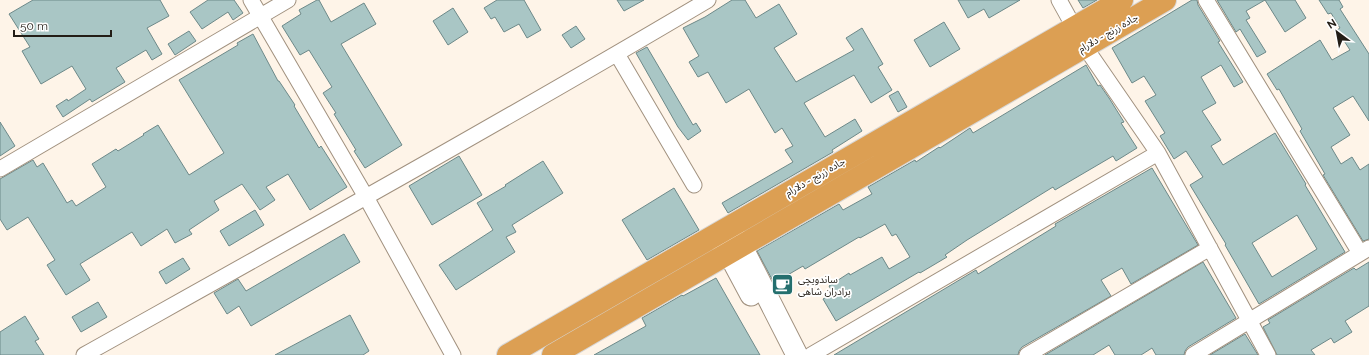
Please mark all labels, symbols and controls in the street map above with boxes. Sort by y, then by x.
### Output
street label: جاده زرنج - دلارام [1076,11,1141,57]
scale bar [14,12,111,38]
north arrow [1317,12,1357,52]
text: N [1325,16,1339,32]
text: 50 m [20,19,48,33]
street label: جاده زرنج - دلارام [783,155,848,201]
cafe icon: ساندویچی برادران شاهی [770,272,796,298]
place label: ساندویچی برادران شاهی [798,274,851,298]

